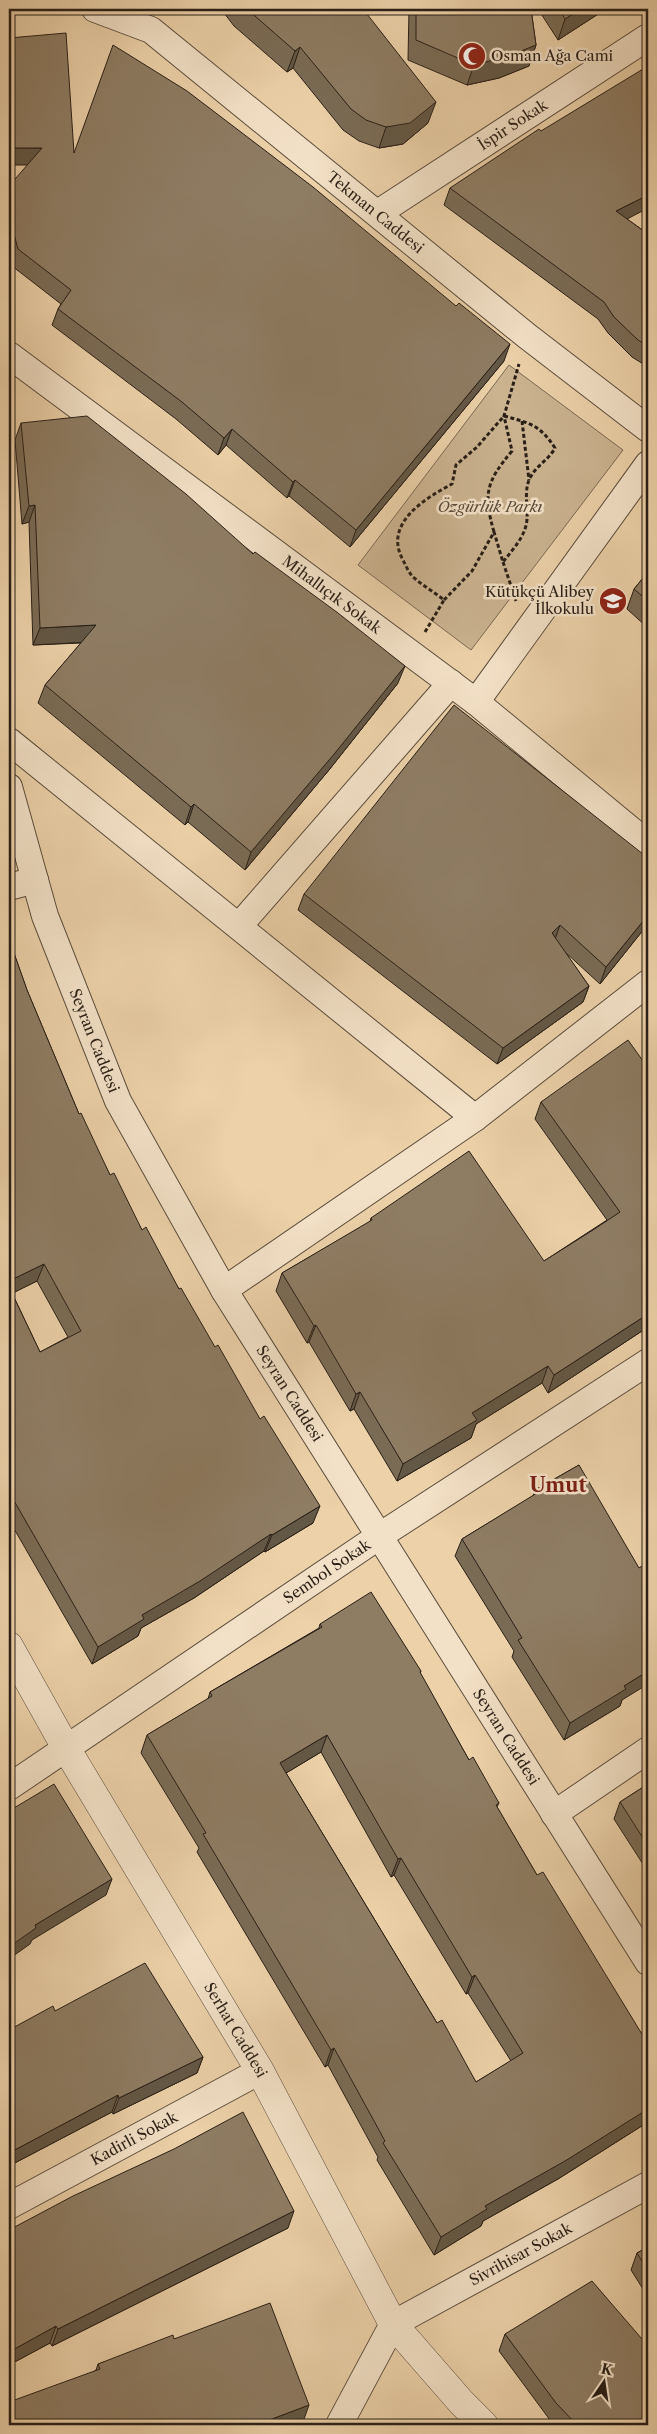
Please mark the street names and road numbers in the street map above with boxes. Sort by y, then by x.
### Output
street label: İspir Sokak [474,94,552,154]
street label: Tekman Caddesi [323,167,428,257]
street label: Mihallıçık Sokak [279,551,386,638]
street label: Seyran Caddesi [66,986,124,1096]
street label: Seyran Caddesi [252,1342,327,1445]
street label: Sembol Sokak [279,1534,375,1607]
street label: Seyran Caddesi [469,1685,544,1789]
street label: Serhat Caddesi [200,1979,272,2081]
street label: Kadirli Sokak [87,2107,182,2169]
street label: Sivrihisar Sokak [466,2218,576,2290]

